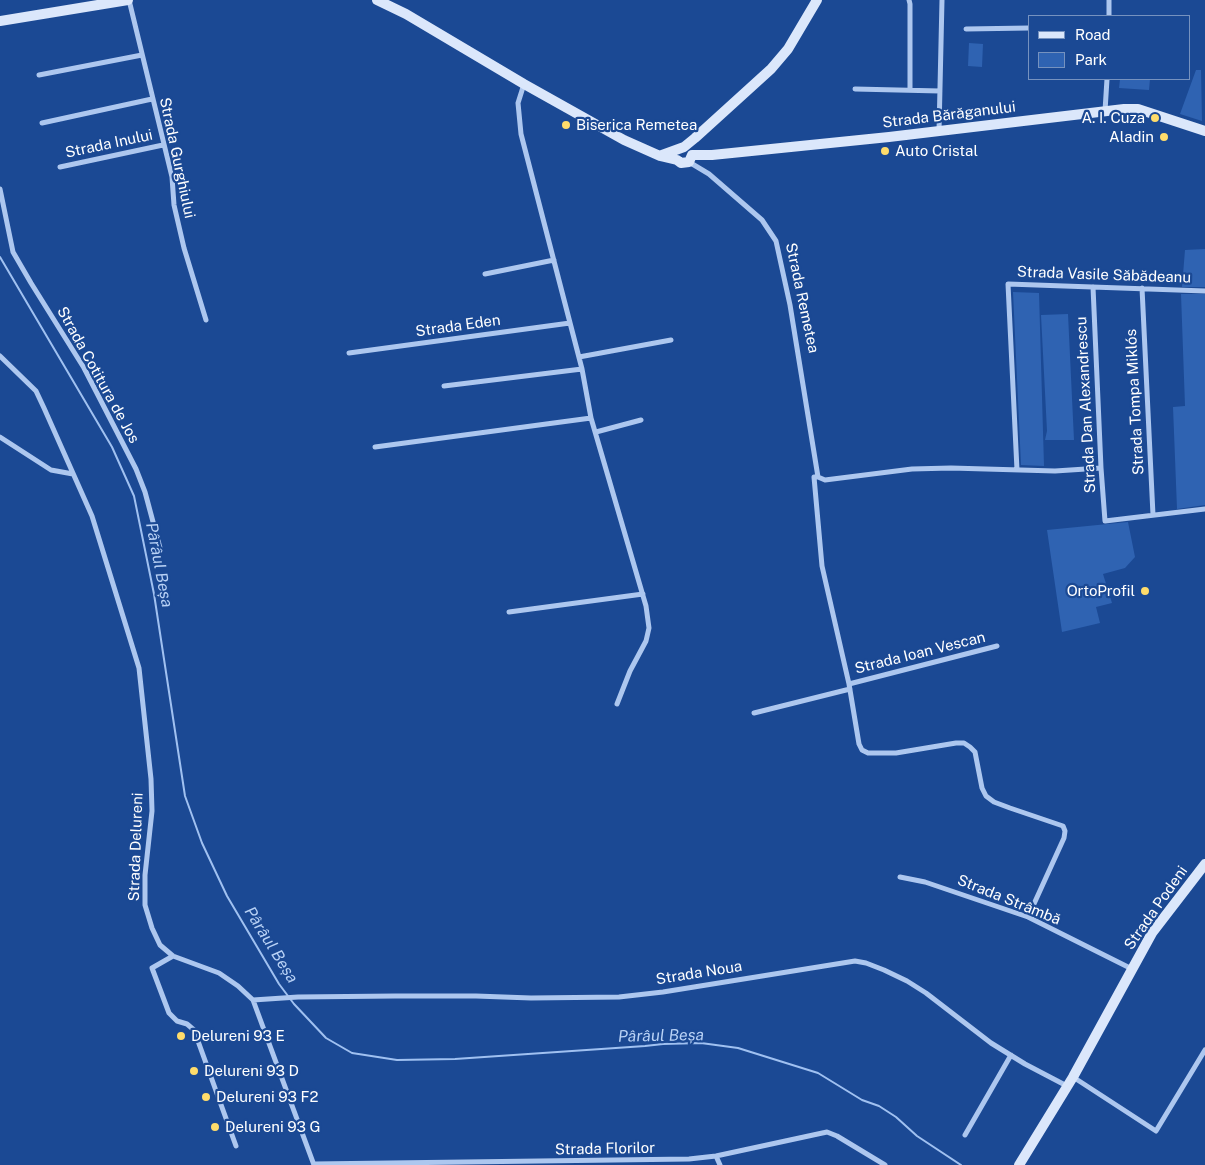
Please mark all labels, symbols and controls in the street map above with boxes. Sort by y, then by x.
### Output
legend [1028,15,1190,80]
text: Road [1075,26,1111,43]
text: Park [1075,51,1107,68]
street label: Strada Gurghiului [155,96,199,220]
street label: Strada Bărăganului [881,98,1017,132]
place label: A. I. Cuza [1081,109,1145,127]
marker: A. I. Cuza [1149,112,1161,124]
place label: Biserica Remetea [576,116,697,134]
marker: Biserica Remetea [560,119,572,131]
street label: Strada Inului [64,126,154,162]
place label: Aladin [1109,128,1154,146]
marker: Aladin [1158,131,1170,143]
place label: Auto Cristal [895,142,978,160]
marker: Auto Cristal [879,145,891,157]
street label: Strada Remetea [782,241,822,355]
street label: Strada Vasile Săbădeanu [1017,263,1191,287]
street label: Strada Cotitura de Jos [53,304,143,446]
street label: Strada Eden [414,311,502,341]
street label: Strada Dan Alexandrescu [1072,316,1100,494]
street label: Strada Tompa Miklós [1122,329,1148,475]
water label: Pârâul Beșa [141,521,177,609]
place label: OrtoProfil [1067,582,1135,600]
marker: OrtoProfil [1139,585,1151,597]
street label: Strada Ioan Vescan [853,628,987,678]
street label: Strada Delureni [125,792,147,902]
street label: Strada Podeni [1121,863,1191,953]
street label: Strada Strâmbă [955,871,1063,929]
water label: Pârâul Beșa [240,903,302,987]
street label: Strada Noua [655,957,743,989]
water label: Pârâul Beșa [618,1026,704,1046]
place label: Delureni 93 E [191,1027,285,1045]
marker: Delureni 93 E [175,1030,187,1042]
place label: Delureni 93 D [204,1062,299,1080]
marker: Delureni 93 D [188,1065,200,1077]
place label: Delureni 93 F2 [216,1088,318,1106]
marker: Delureni 93 F2 [200,1091,212,1103]
place label: Delureni 93 G [225,1118,321,1136]
marker: Delureni 93 G [209,1121,221,1133]
street label: Strada Florilor [555,1139,655,1159]

